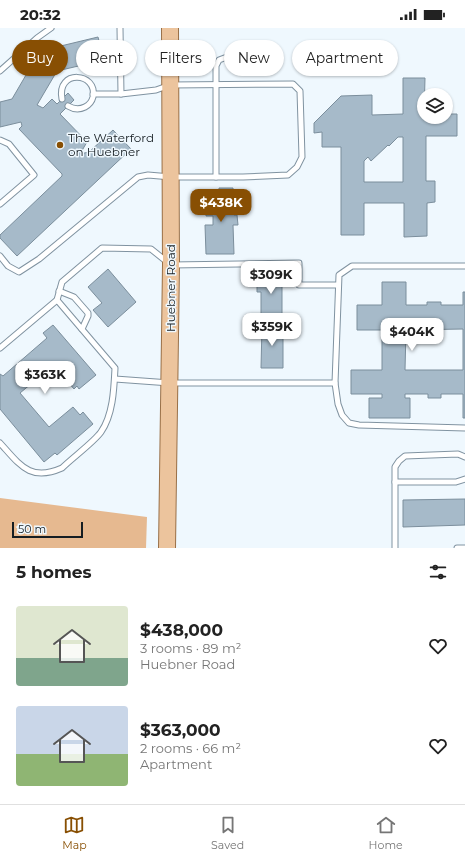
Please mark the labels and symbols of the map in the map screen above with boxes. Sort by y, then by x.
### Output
place label: The Waterford on Huebner [68,130,154,159]
marker: The Waterford on Huebner [55,140,65,150]
pin: $438K [193,189,249,223]
street label: Huebner Road [163,244,178,332]
pin: $309K [243,261,299,295]
pin: $359K [244,313,300,347]
pin: $404K [384,318,440,352]
pin: $363K [17,361,73,395]
scale bar [12,520,83,539]

